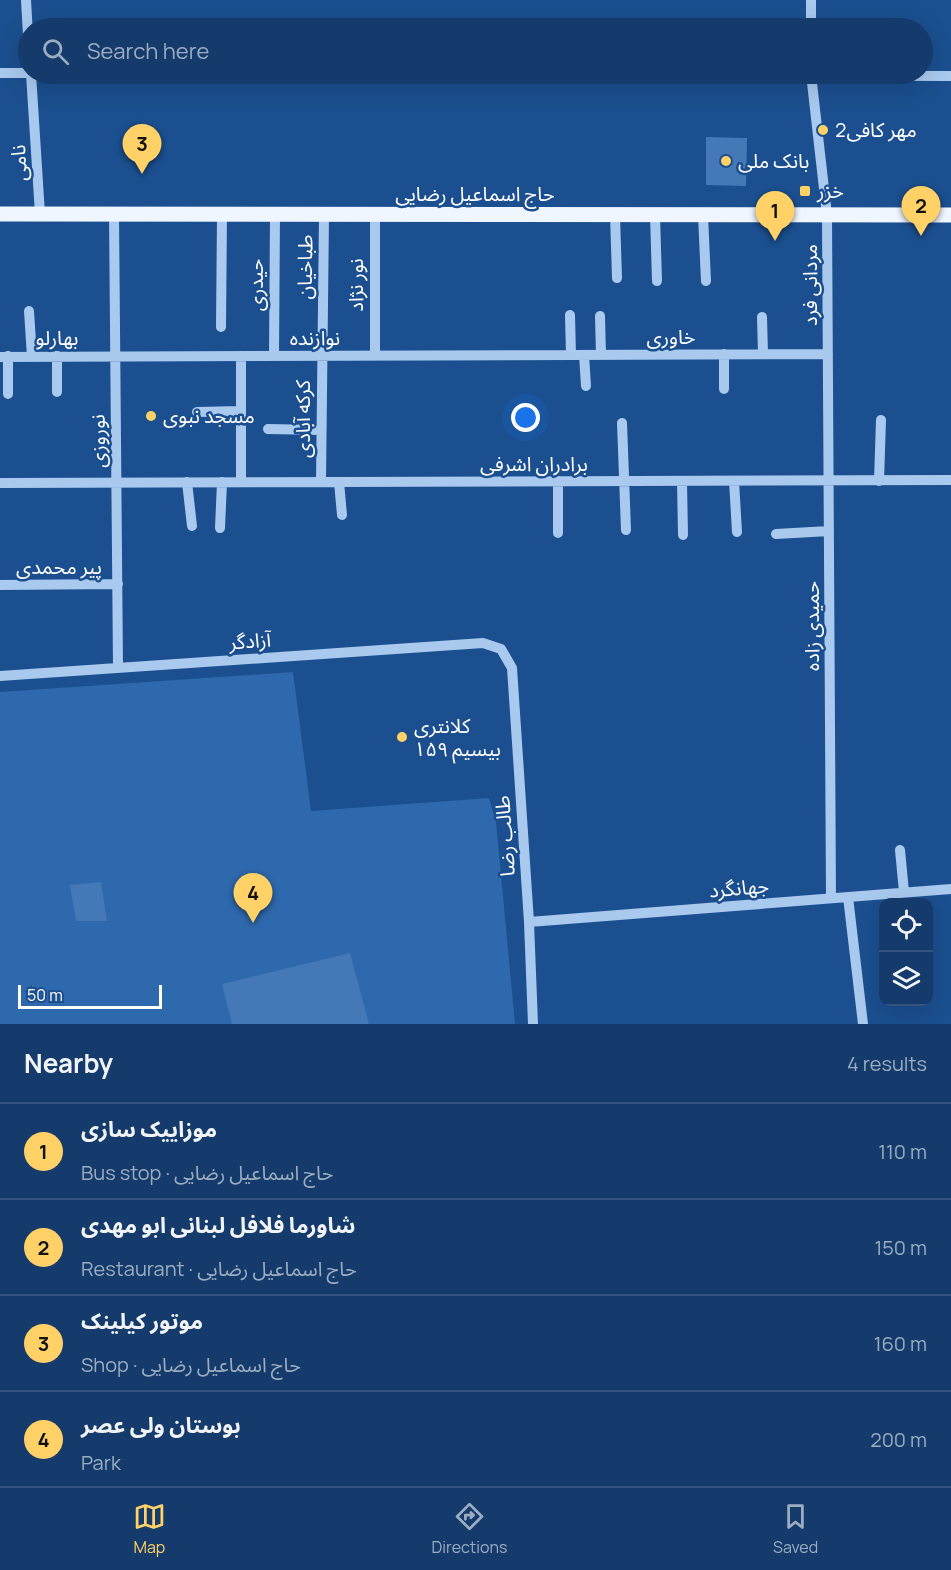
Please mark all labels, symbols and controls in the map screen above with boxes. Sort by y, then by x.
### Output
search box [18,18,933,84]
icon: search [39,35,72,68]
text: Search here [87,36,209,66]
place label: 2مهر کافی [835,116,917,143]
marker: 2مهر کافی [816,123,830,137]
pin: 3 [122,124,162,174]
street label: نامی [4,144,33,182]
place label: بانک ملی [738,147,809,174]
marker: بانک ملی [719,154,733,168]
place label: خزر [816,177,844,204]
street label: حاج اسماعیل رضایی [395,180,555,209]
marker: خزر [798,184,812,198]
pin: 2 [902,186,940,236]
pin: 1 [756,192,794,241]
street label: طباخیان [290,234,319,300]
street label: مردانی فرد [796,244,823,326]
street label: نور نژاد [342,258,369,312]
street label: حیدری [242,259,269,311]
street label: خاوری [646,323,696,350]
street label: بهارلو [36,324,78,351]
street label: نوازنده [290,324,340,351]
street label: کرکه آبادی [289,379,316,458]
place label: مسجد نبوی [163,402,255,429]
your location [511,403,540,432]
marker: مسجد نبوی [144,409,158,423]
street label: نوروزی [84,414,111,468]
street label: برادران اشرفی [480,450,588,477]
street label: پیر محمدی [16,553,102,580]
street label: حمیدی زاده [798,581,825,671]
street label: آزادگر [227,625,273,656]
place label: کلانتری ۱۵۹ بیسیم [414,712,501,764]
marker: کلانتری ۱۵۹ بیسیم [395,730,409,744]
street label: طالب رضا [488,795,521,877]
street label: جهانگرد [708,871,770,904]
pin: 4 [234,874,272,923]
map controls [879,898,933,1006]
button: locate [879,898,933,952]
button: layers [879,952,933,1006]
scale bar [18,982,162,1010]
text: 50 m [27,984,63,1006]
text: Nearby [24,1045,113,1081]
text: 4 results [847,1050,927,1077]
text: موزاییک سازی [81,1114,217,1144]
text: 1 [39,1138,48,1165]
text: 110 m [878,1138,927,1165]
text: Bus stop · حاج اسماعیل رضایی [81,1159,334,1186]
text: شاورما فلافل لبنانی ابو مهدی [81,1210,355,1240]
text: 2 [38,1234,49,1261]
text: 150 m [874,1234,927,1261]
text: Restaurant · حاج اسماعیل رضایی [81,1255,357,1282]
text: موتور کیلینک [81,1306,203,1336]
text: 3 [38,1330,49,1357]
text: 160 m [874,1330,927,1357]
text: Shop · حاج اسماعیل رضایی [81,1351,301,1378]
text: بوستان ولی عصر [81,1410,241,1440]
text: 4 [37,1426,50,1453]
text: 200 m [870,1426,927,1453]
text: Park [81,1449,121,1476]
tab: Map [133,1500,166,1558]
tab: Directions [432,1500,507,1558]
tab: Saved [773,1500,818,1558]

